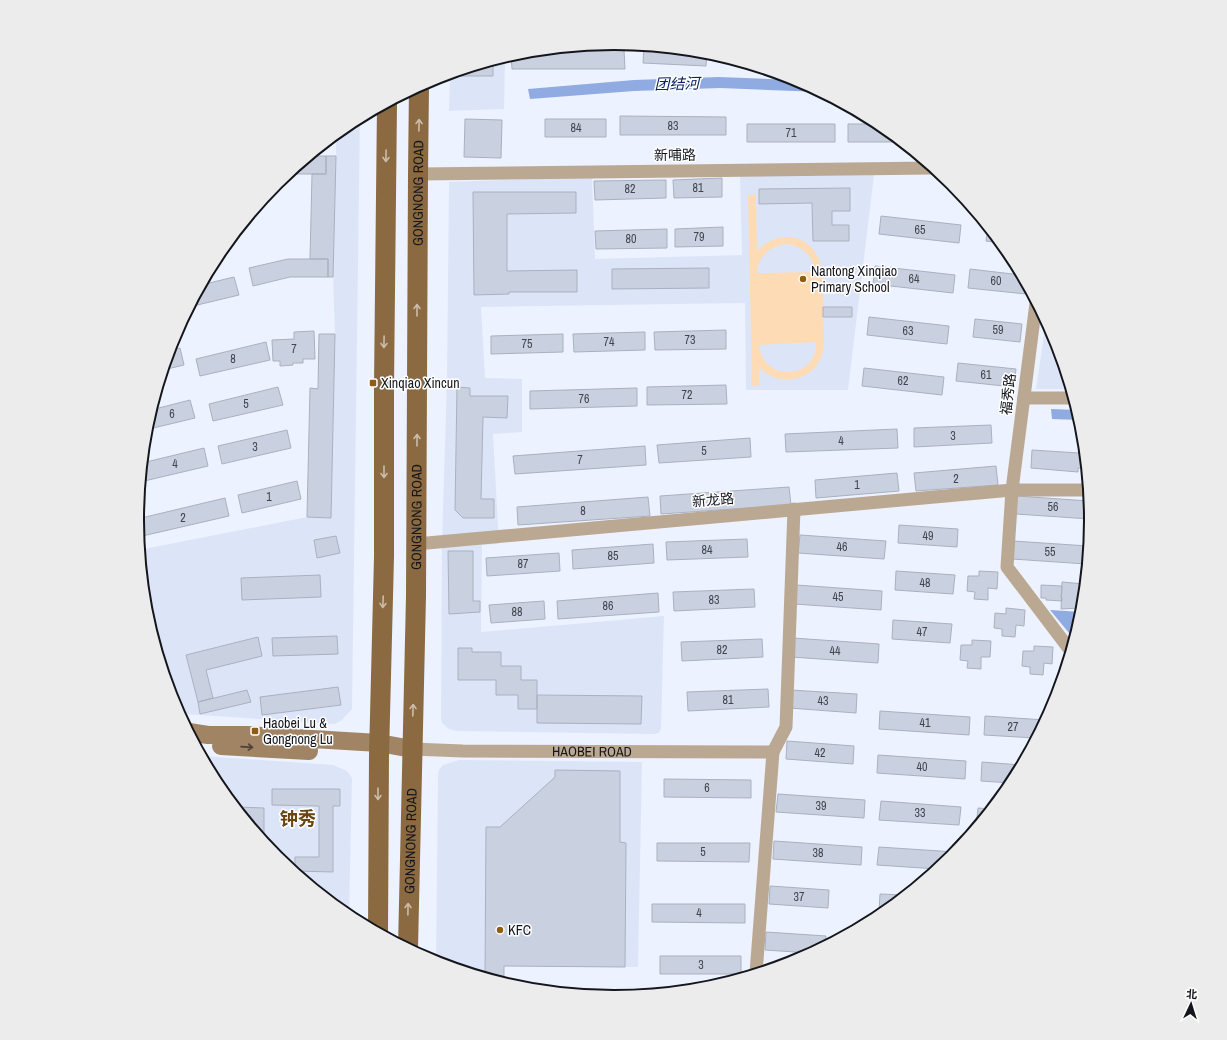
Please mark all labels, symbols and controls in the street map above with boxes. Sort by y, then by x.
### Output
water label: 团结河 [654,73,703,94]
one-way arrow [415,118,423,131]
house number: 83 [668,118,678,134]
house number: 84 [571,120,582,136]
house number: 71 [786,125,797,141]
street label: GONGNONG ROAD [409,140,427,246]
street label: 新哺路 [654,146,696,164]
one-way arrow [382,149,390,162]
house number: 81 [693,180,704,196]
house number: 82 [625,181,635,197]
house number: 65 [915,222,926,238]
house number: 79 [694,229,704,245]
house number: 80 [626,231,636,247]
place label: Nantong Xinqiao Primary School [811,262,897,296]
house number: 64 [909,271,920,287]
house number: 60 [991,273,1001,289]
marker: Nantong Xinqiao Primary School [798,274,808,284]
one-way arrow [413,304,421,317]
house number: 59 [993,322,1003,338]
house number: 63 [903,323,913,339]
house number: 73 [685,332,695,348]
house number: 74 [604,334,615,350]
one-way arrow [380,335,388,348]
house number: 75 [522,336,533,352]
house number: 7 [291,341,297,357]
house number: 8 [230,351,236,367]
house number: 61 [981,367,992,383]
street label: 福秀路 [997,372,1019,416]
house number: 62 [898,373,908,389]
place label: Xinqiao Xincun [381,374,460,392]
marker: Xinqiao Xincun [368,378,378,388]
house number: 72 [682,387,692,403]
house number: 76 [579,391,589,407]
house number: 5 [243,396,249,412]
house number: 6 [169,406,175,422]
house number: 3 [950,428,956,444]
house number: 4 [838,433,844,449]
one-way arrow [413,434,421,447]
house number: 3 [252,439,258,455]
house number: 5 [701,443,707,459]
house number: 7 [577,452,583,468]
house number: 4 [172,456,178,472]
street label: GONGNONG ROAD [407,464,426,570]
one-way arrow [380,465,388,478]
house number: 2 [953,471,959,487]
house number: 1 [854,477,860,493]
house number: 1 [266,489,272,505]
street label: 新龙路 [691,489,735,511]
house number: 56 [1048,499,1058,515]
house number: 8 [580,503,586,519]
house number: 2 [180,510,186,526]
house number: 49 [923,528,933,544]
house number: 46 [837,539,847,555]
house number: 84 [702,542,713,558]
house number: 55 [1045,544,1056,560]
house number: 85 [608,548,619,564]
house number: 87 [518,556,529,572]
house number: 48 [920,575,930,591]
house number: 45 [833,589,844,605]
house number: 83 [709,592,719,608]
one-way arrow [379,595,387,608]
house number: 86 [603,598,613,614]
house number: 88 [512,604,522,620]
house number: 47 [917,624,928,640]
house number: 82 [717,642,727,658]
house number: 44 [830,643,841,659]
house number: 81 [723,692,734,708]
house number: 43 [818,693,828,709]
one-way arrow [409,704,416,717]
place label: Haobei Lu & Gongnong Lu [263,714,333,748]
house number: 41 [920,715,931,731]
house number: 27 [1008,719,1019,735]
marker: Haobei Lu & Gongnong Lu [250,726,260,736]
street label: HAOBEI ROAD [552,742,632,761]
one-way arrow [240,744,253,751]
house number: 42 [815,745,825,761]
house number: 40 [917,759,927,775]
house number: 6 [704,780,710,796]
one-way arrow [374,787,382,800]
street label: GONGNONG ROAD [400,788,421,894]
house number: 39 [816,798,826,814]
house number: 33 [915,805,925,821]
district label: 钟秀 [280,806,316,831]
house number: 5 [700,844,706,860]
house number: 38 [813,845,823,861]
house number: 37 [794,889,805,905]
one-way arrow [404,903,412,916]
house number: 4 [696,905,702,921]
place label: KFC [508,921,531,939]
marker: KFC [495,925,505,935]
house number: 3 [698,957,704,973]
north arrow [1171,984,1211,1024]
text: 北 [1186,987,1198,1001]

